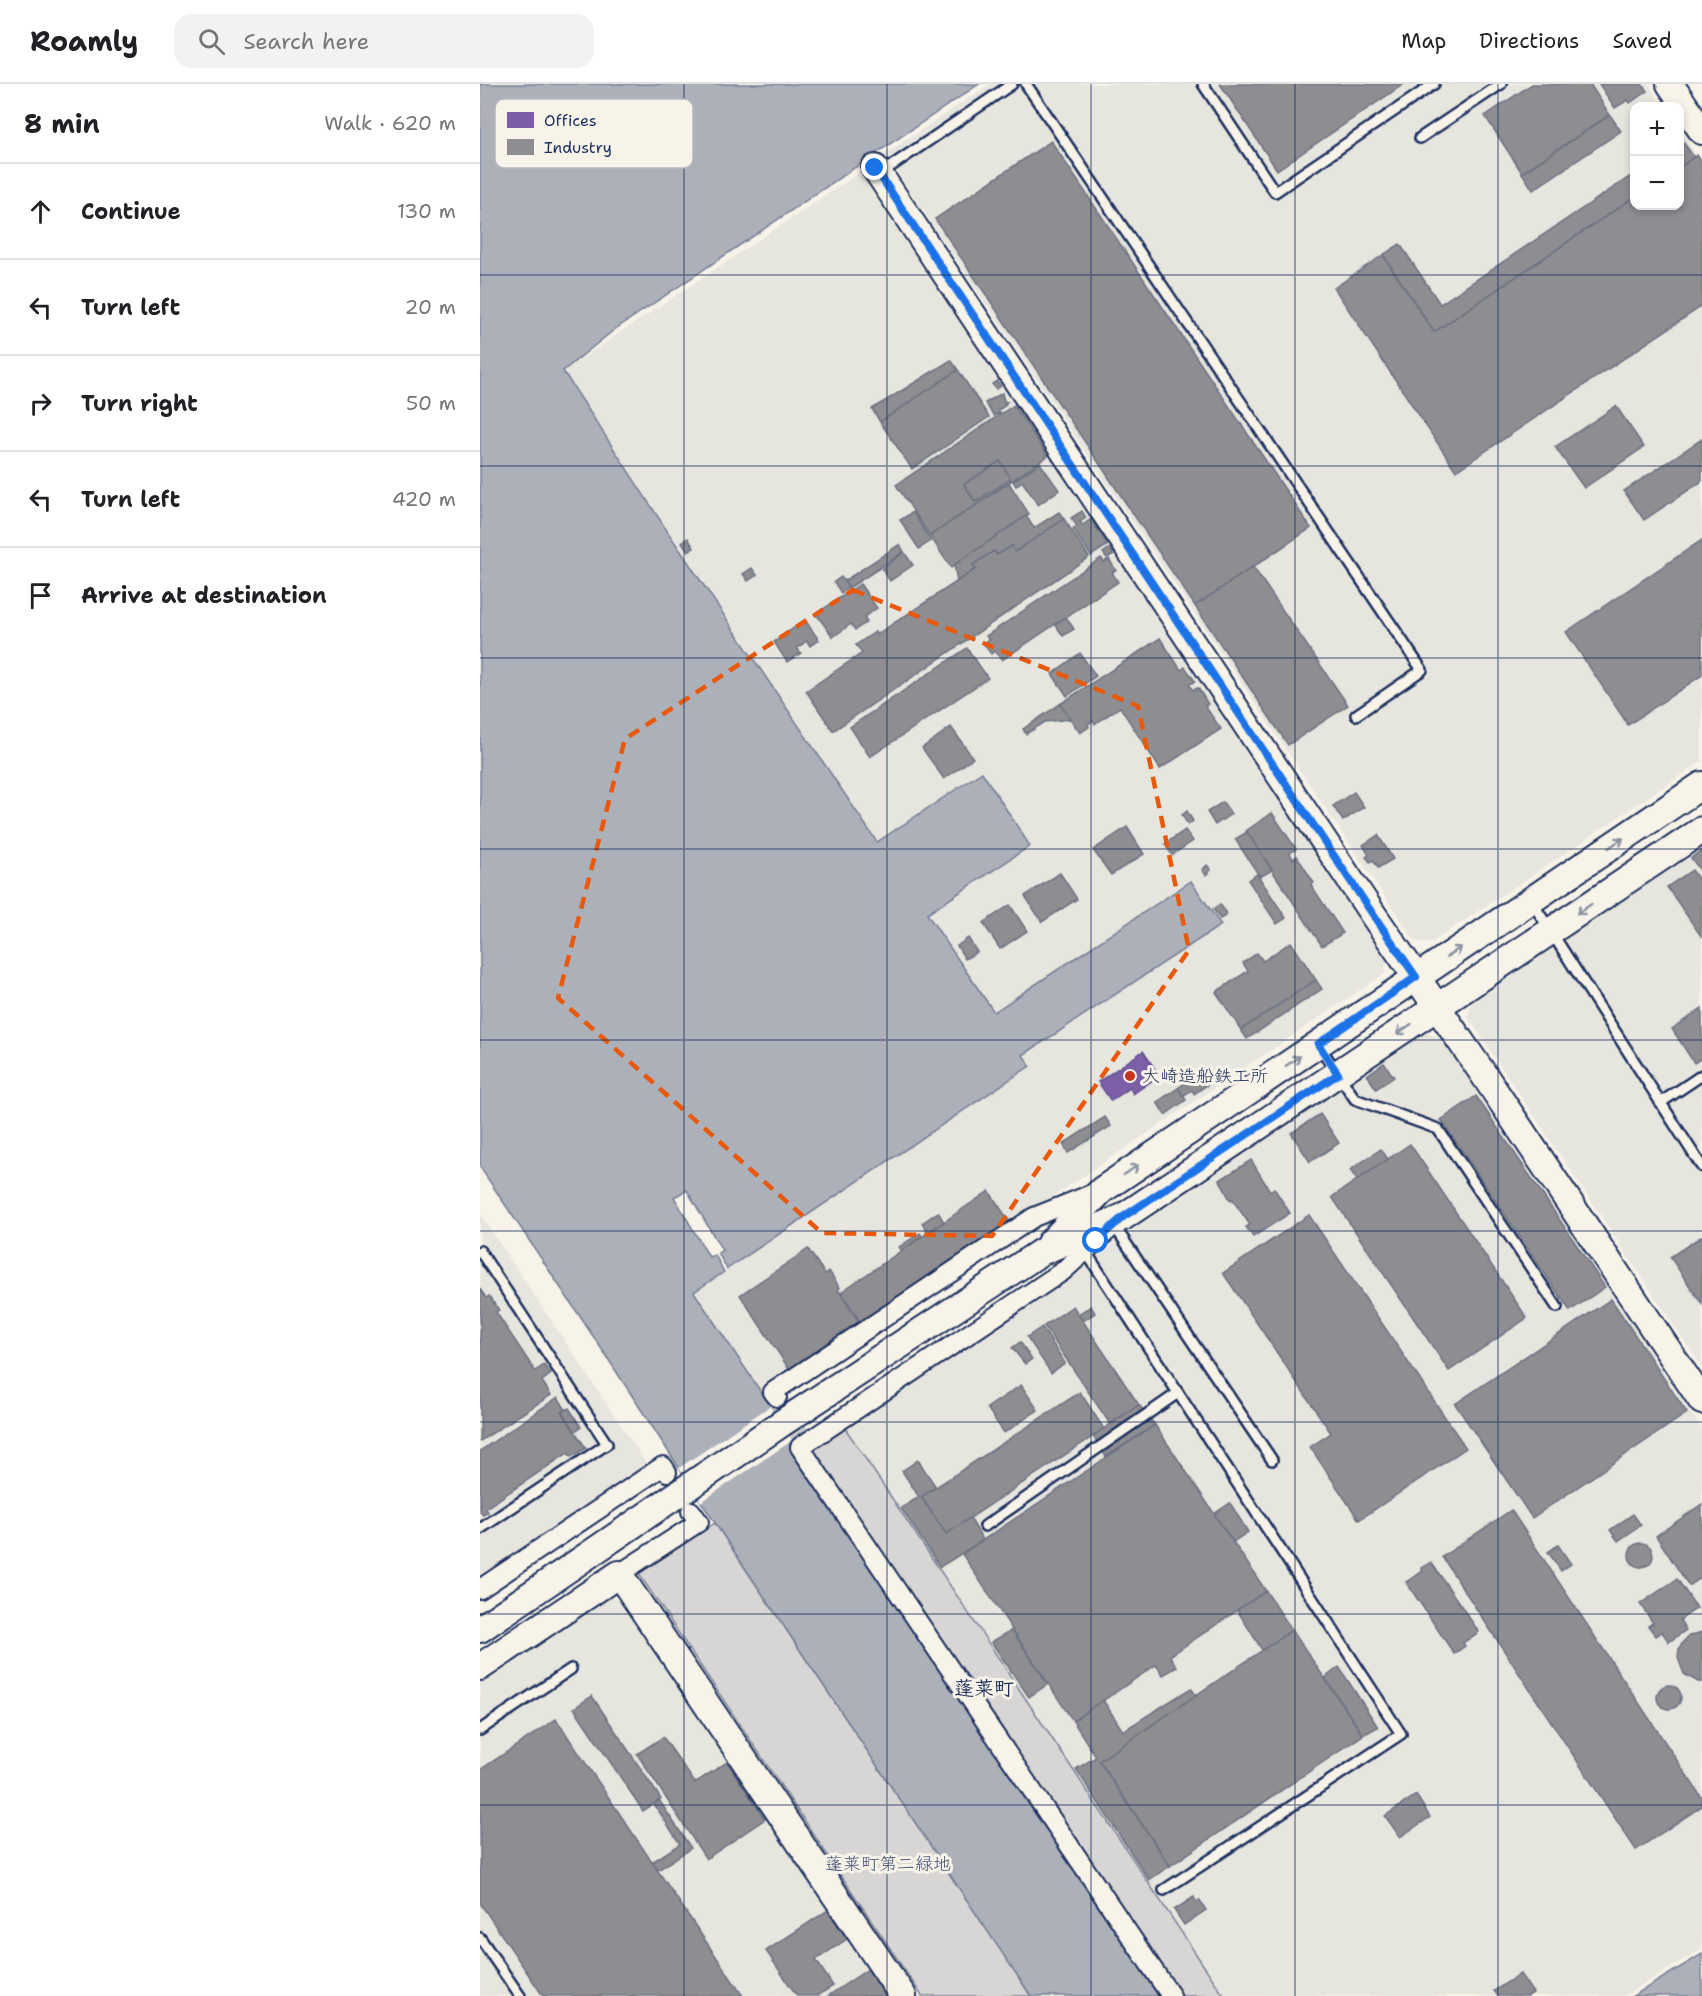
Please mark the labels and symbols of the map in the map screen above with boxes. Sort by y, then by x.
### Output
legend [495,99,693,168]
text: Offices [544,110,597,131]
text: Industry [544,137,612,158]
route end [861,154,887,180]
one-way arrow [1607,837,1624,849]
one-way arrow [1576,903,1592,915]
one-way arrow [1445,946,1462,958]
one-way arrow [1397,1023,1413,1035]
one-way arrow [1284,1055,1300,1067]
place label: 大崎造船鉄工所 [1142,1064,1268,1088]
marker: 大崎造船鉄工所 [1123,1069,1137,1083]
one-way arrow [1122,1164,1139,1176]
route start [1082,1227,1108,1253]
district label: 蓬莱町 [954,1675,1014,1701]
park label: 蓬莱町第二緑地 [825,1852,951,1876]

